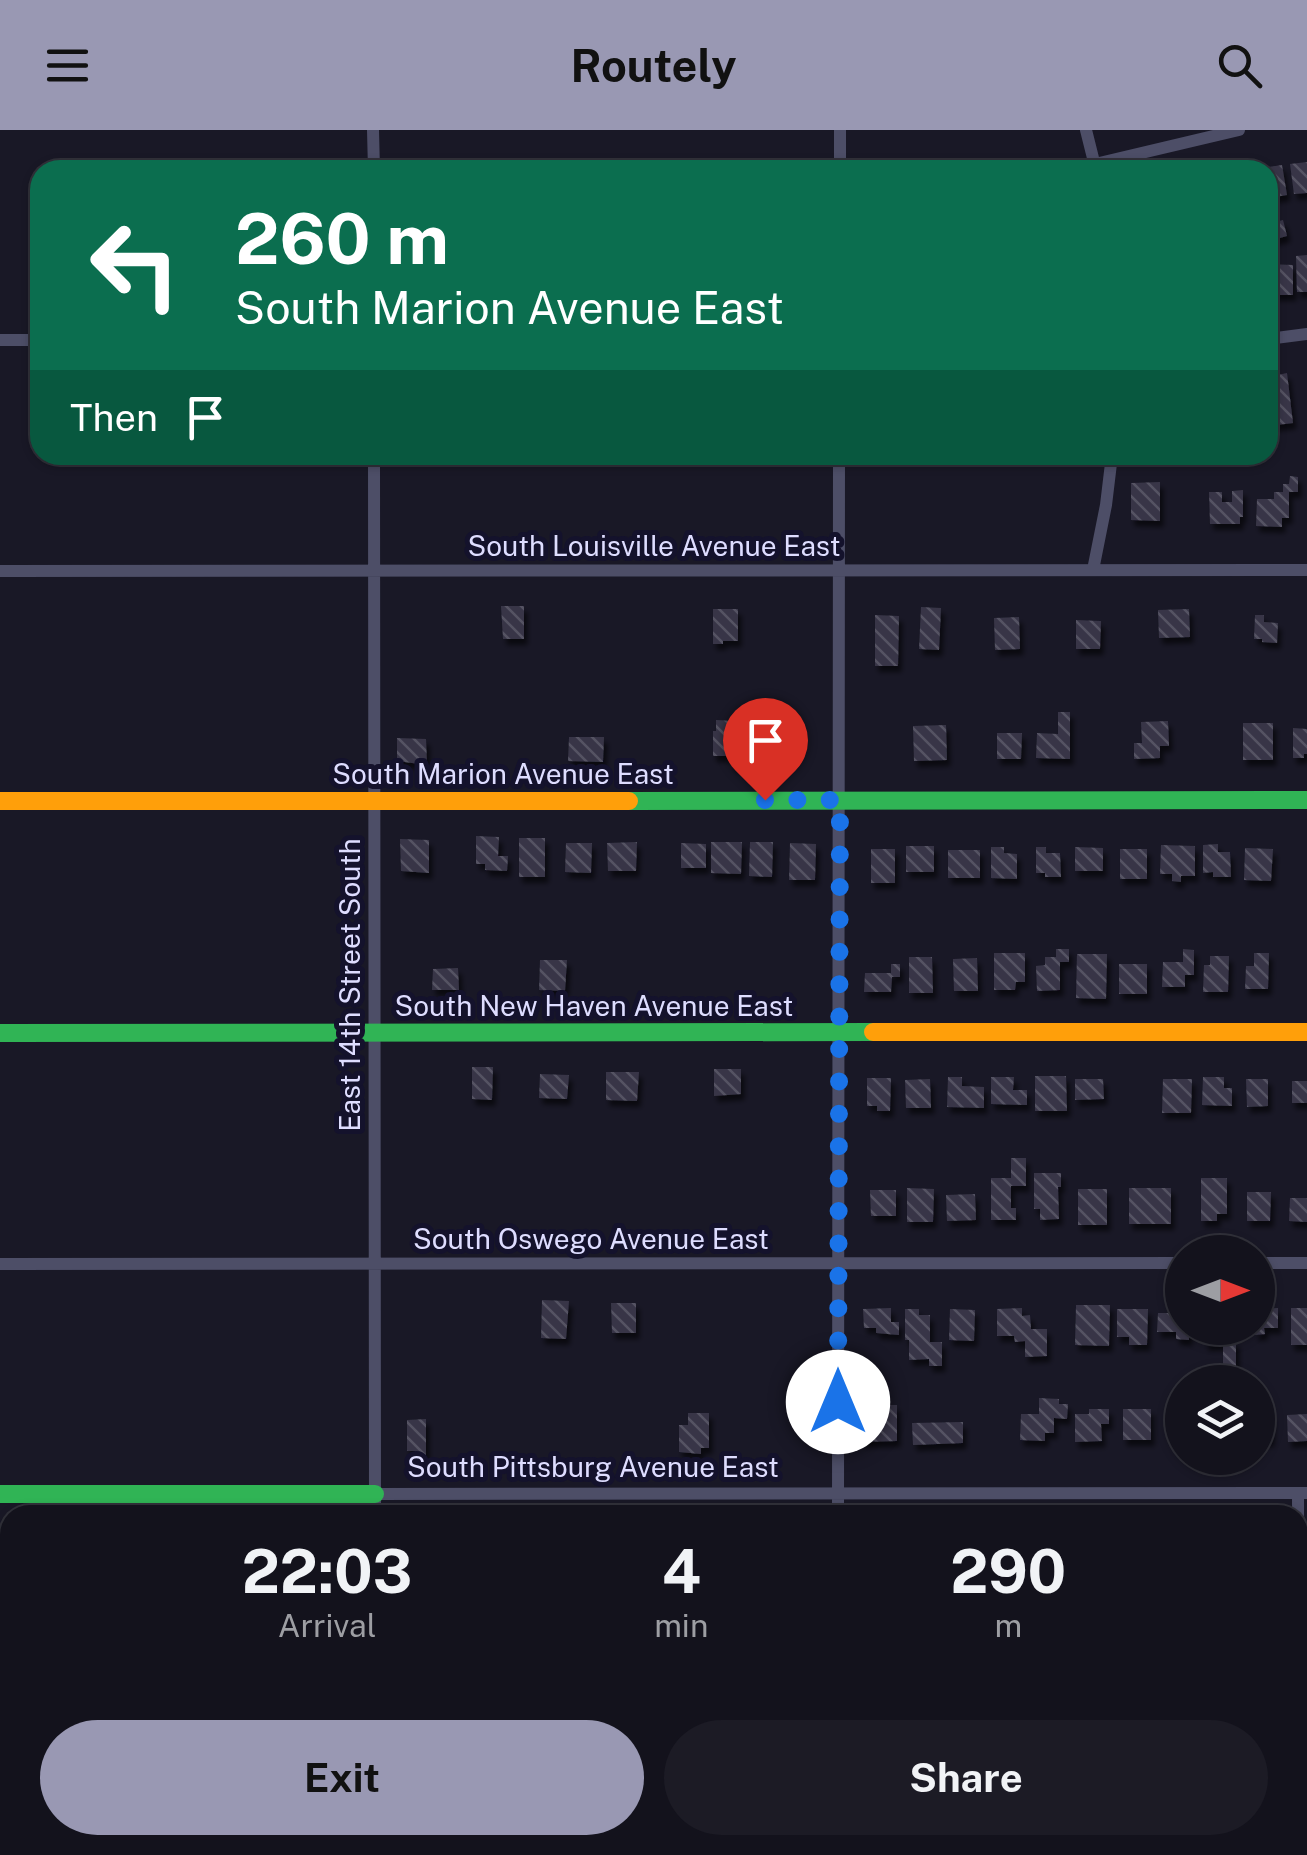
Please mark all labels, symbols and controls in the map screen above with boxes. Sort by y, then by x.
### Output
icon: menu [40,38,95,93]
icon: search [1212,38,1267,93]
text: Routely [571,39,736,92]
text: 260 m [235,197,449,280]
icon: left [70,200,200,330]
text: South Marion Avenue East [235,281,784,334]
icon: arrive [178,390,233,445]
text: Then [70,395,158,440]
street label: South Louisville Avenue East [467,529,841,562]
pin [723,698,808,801]
icon: arrive [738,713,793,768]
street label: South Marion Avenue East [332,757,674,790]
street label: East 14th Street South [333,838,366,1132]
street label: South New Haven Avenue East [395,989,793,1022]
street label: South Oswego Avenue East [413,1222,769,1255]
north arrow [1165,1235,1275,1345]
map controls [1165,1235,1275,1475]
position arrow [786,1350,890,1454]
button: layers [1165,1365,1275,1475]
street label: South Pittsburg Avenue East [407,1450,779,1483]
text: 22:03 [242,1536,412,1607]
text: 4 [662,1536,701,1607]
text: 290 [950,1536,1066,1607]
text: Arrival [278,1607,377,1644]
text: min [654,1607,708,1644]
text: m [994,1607,1022,1644]
button: Exit [40,1720,644,1835]
button: Share [664,1720,1268,1835]

